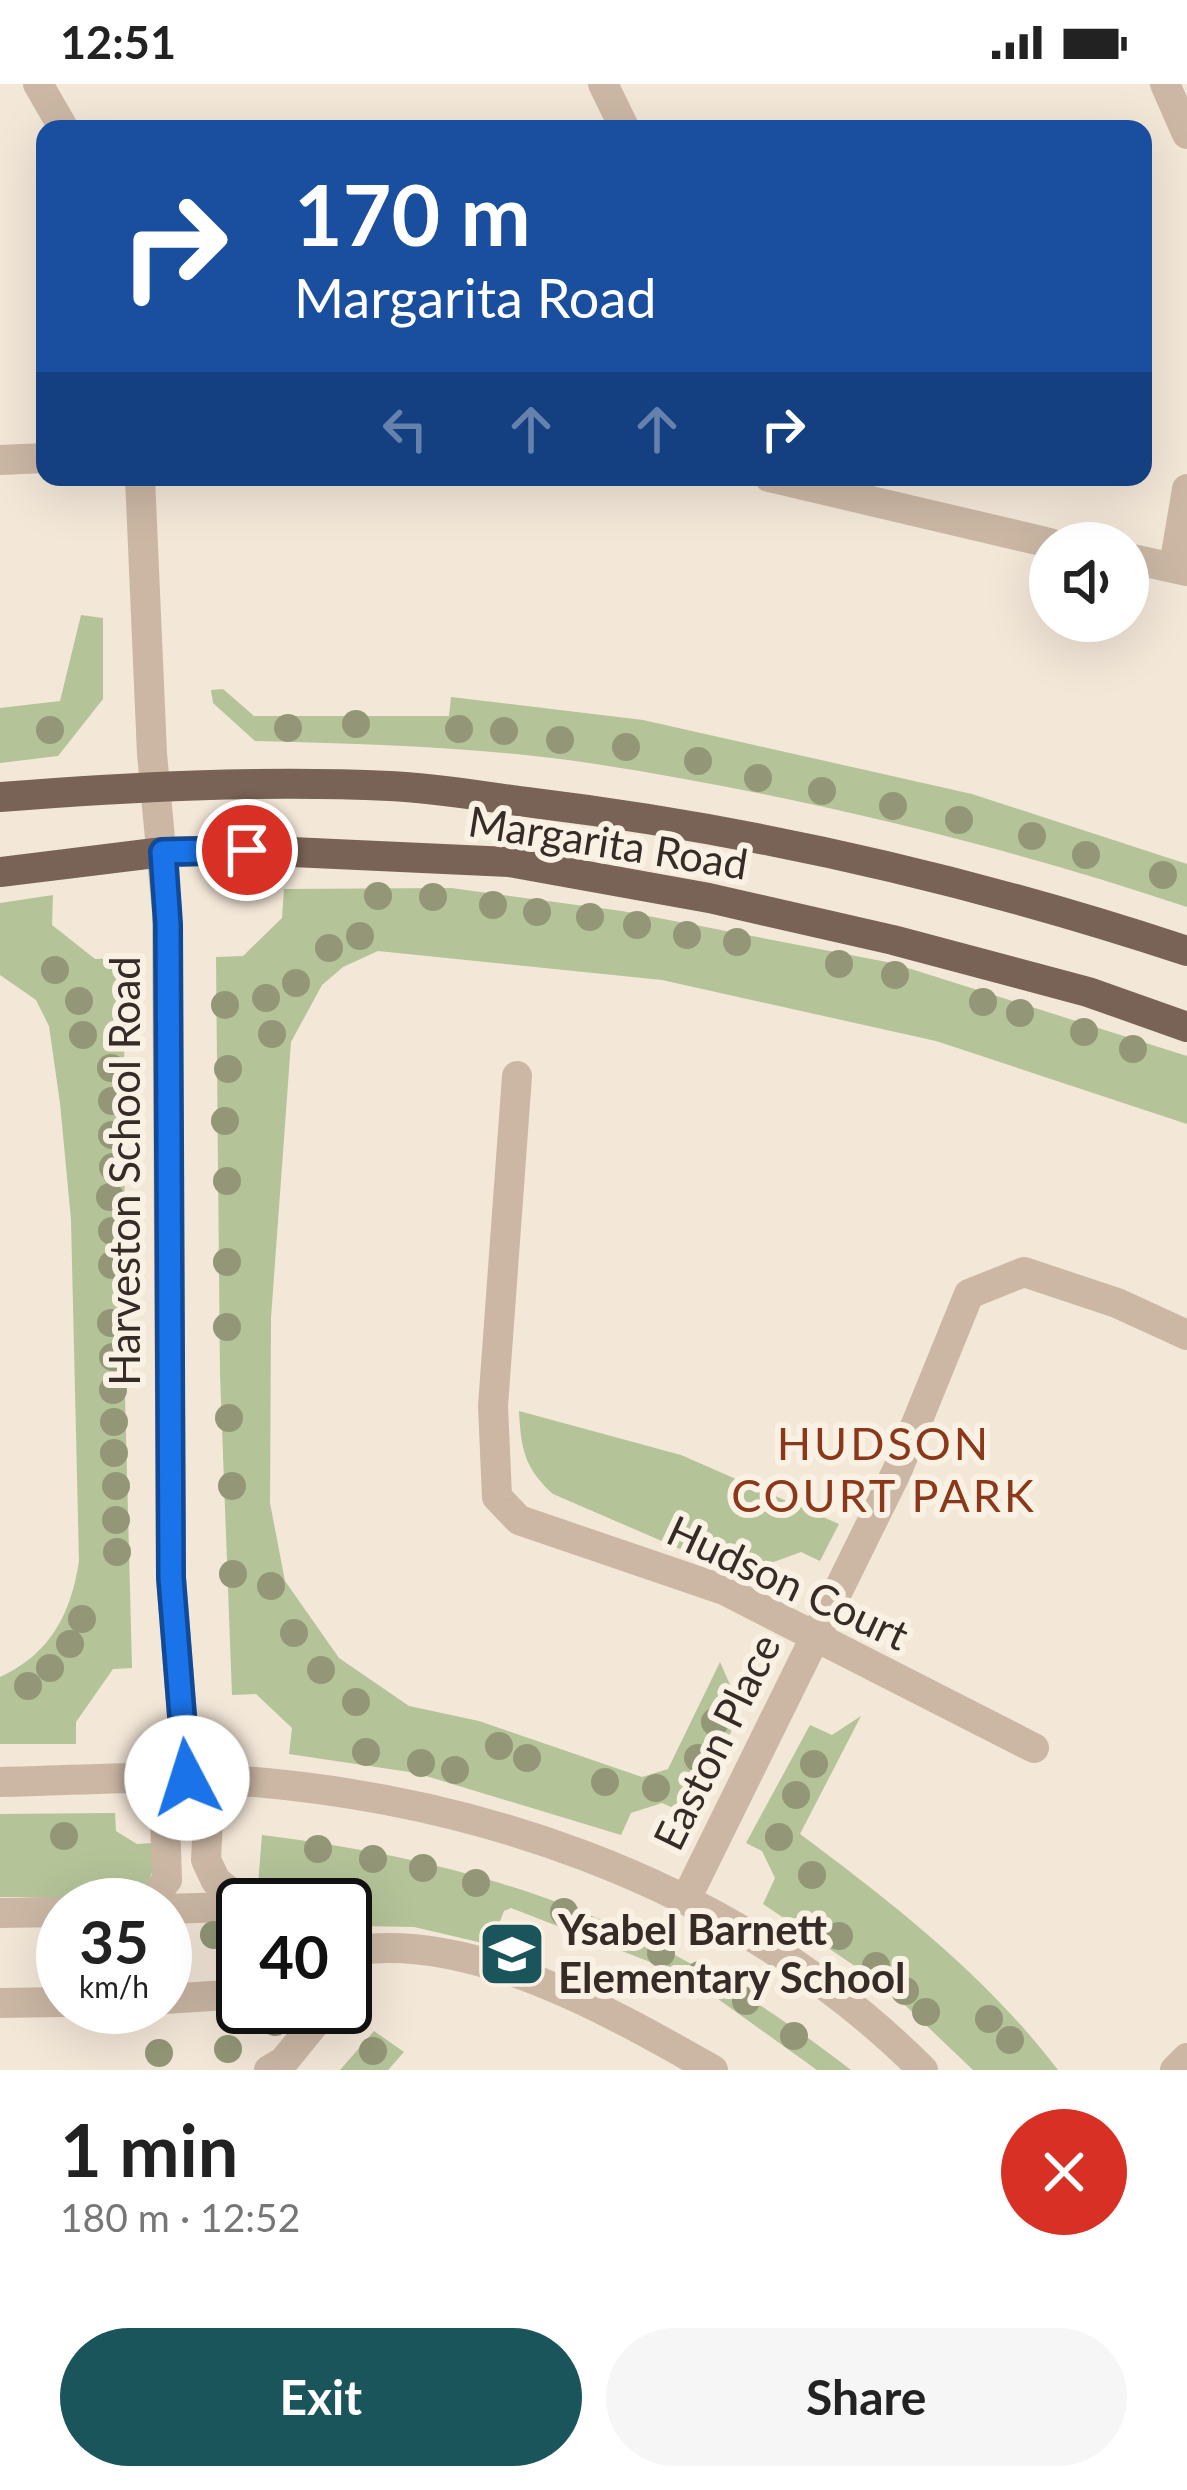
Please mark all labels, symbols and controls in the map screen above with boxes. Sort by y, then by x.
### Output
text: 12:51 [60,15,176,69]
text: 170 m [294,163,531,264]
icon: right [96,168,252,324]
text: Margarita Road [294,265,657,330]
icon: left [372,396,438,462]
icon: ahead [498,396,564,462]
icon: ahead [624,396,690,462]
icon: right [750,396,816,462]
map controls [1029,522,1149,642]
button: sound [1029,522,1149,642]
street label: Margarita Road [465,795,751,889]
pin [196,799,298,901]
icon: arrive [214,817,280,883]
street label: Harveston School Road [99,956,149,1386]
district label: HUDSON COURT PARK [731,1416,1037,1522]
street label: Hudson Court [660,1504,917,1660]
street label: Easton Place [642,1626,790,1858]
position arrow [124,1715,250,1841]
speed limit sign: 40 [216,1878,372,2034]
place label: Ysabel Barnett Elementary School [557,1904,905,2002]
text: 35 [79,1905,149,1977]
school or university icon: Ysabel Barnett Elementary School [477,1919,547,1989]
text: km/h [79,1968,149,2004]
text: 1 min [60,2106,238,2192]
button: close [1001,2109,1127,2235]
text: 180 m · 12:52 [60,2194,300,2240]
button: Exit [60,2328,582,2466]
button: Share [606,2328,1127,2466]

